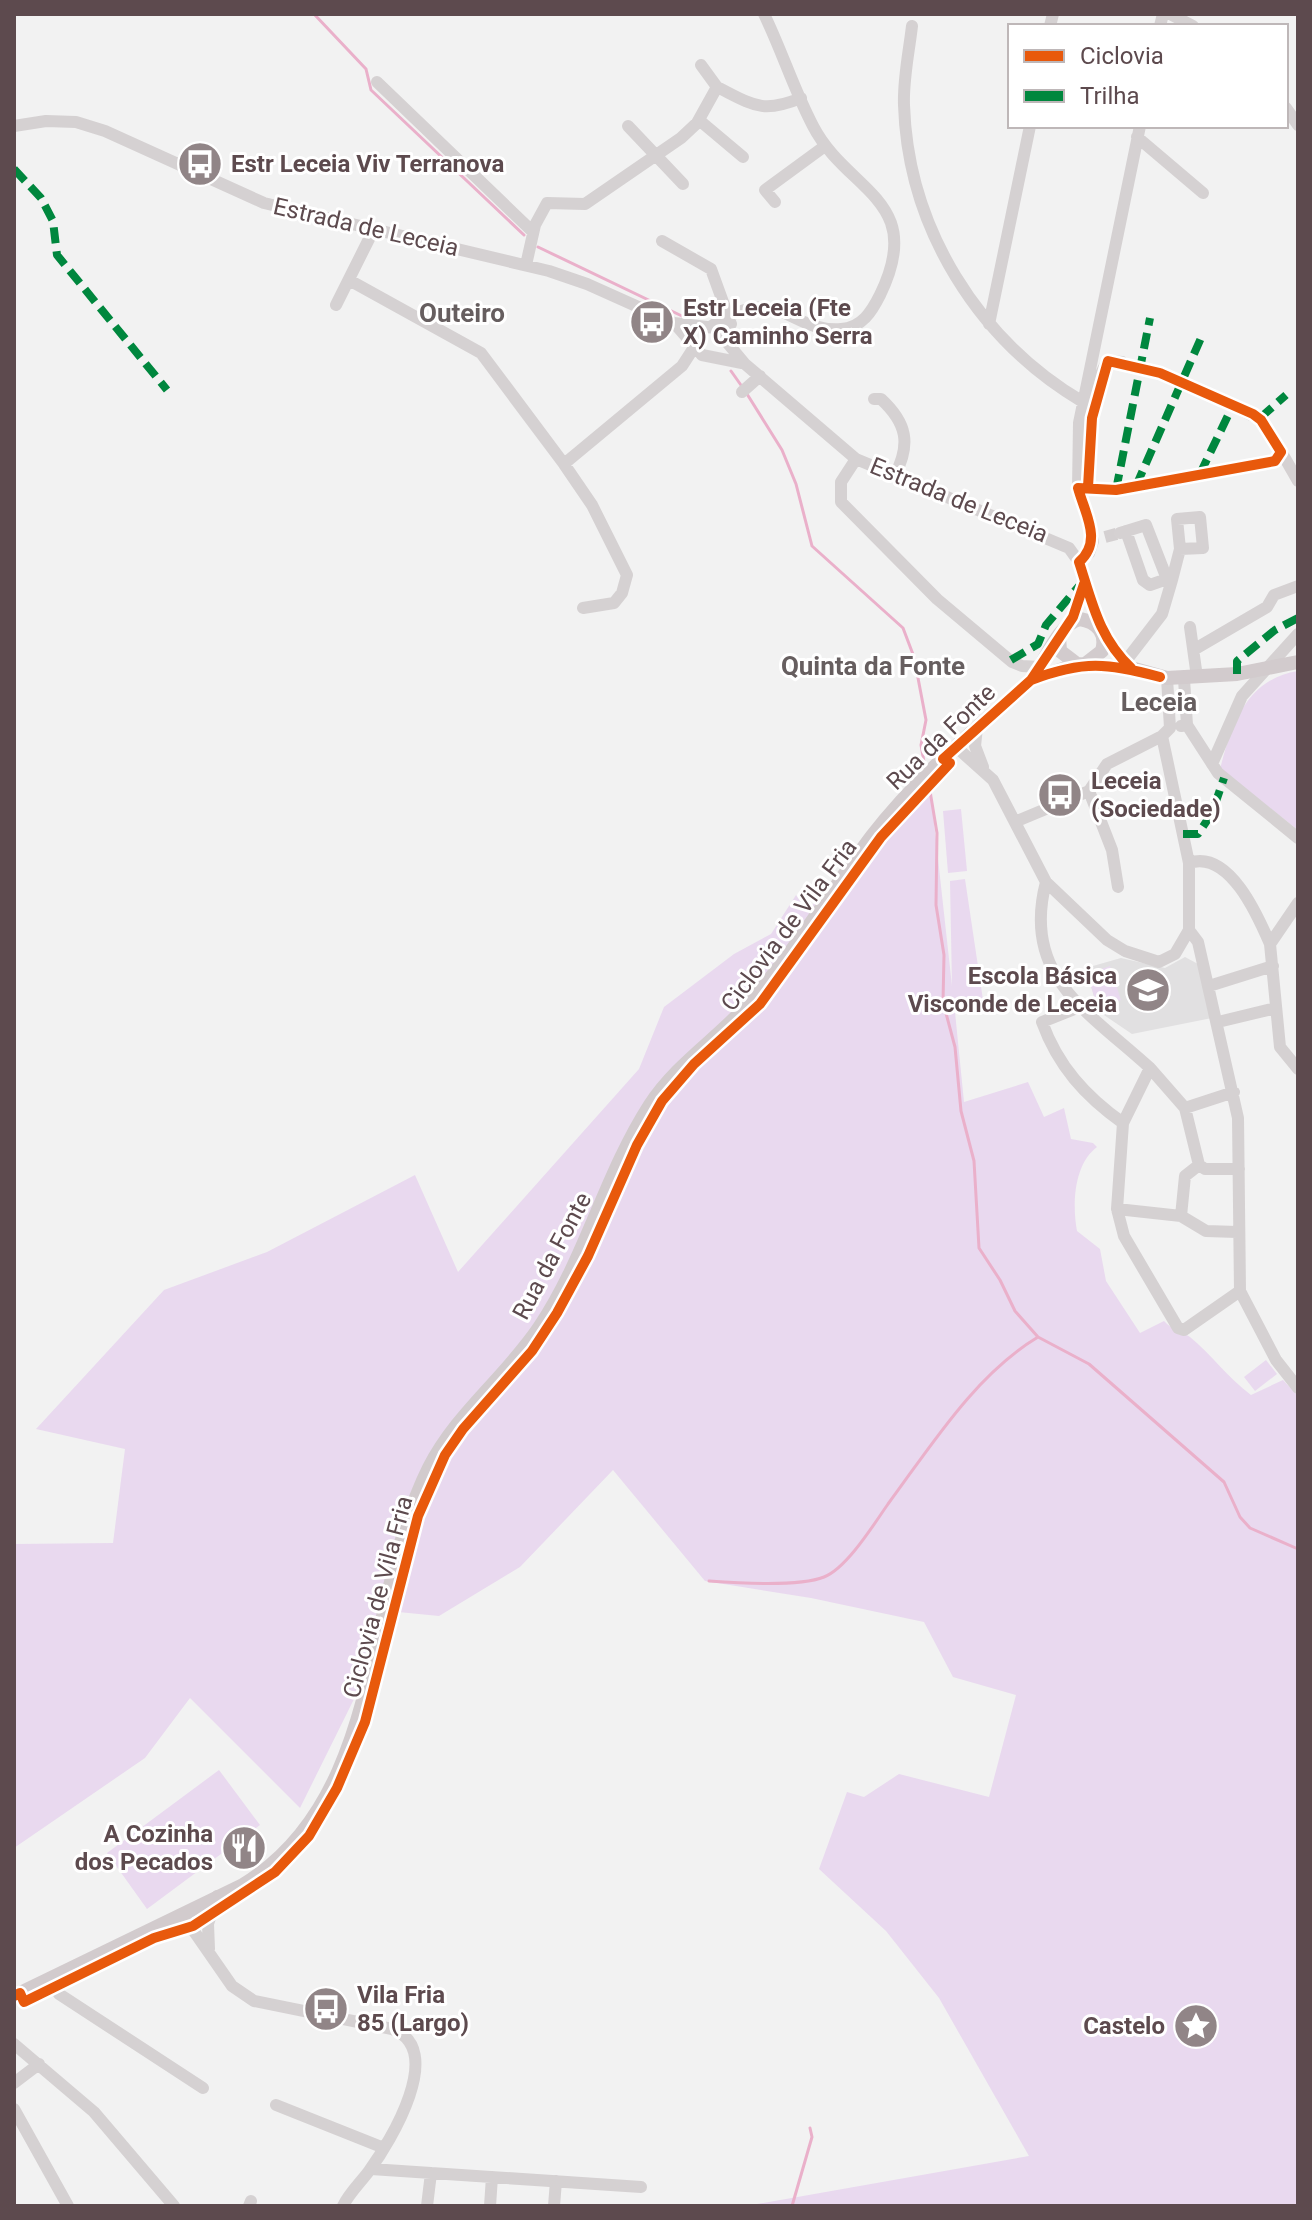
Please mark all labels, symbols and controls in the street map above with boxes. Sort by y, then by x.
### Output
legend [1008,24,1288,128]
text: Ciclovia [1080,42,1164,70]
text: Trilha [1080,82,1140,110]
bus stop icon: Estr Leceia Viv Terranova [176,140,224,188]
place label: Estr Leceia Viv Terranova [231,150,504,178]
street label: Estrada de Leceia [271,192,461,262]
place label: Estr Leceia (Fte X) Caminho Serra [683,294,873,350]
district label: Outeiro [419,298,505,328]
bus stop icon: Estr Leceia (Fte X) Caminho Serra [628,298,676,346]
street label: Estrada de Leceia [866,452,1052,548]
district label: Quinta da Fonte [781,651,965,681]
street label: Rua da Fonte [881,678,1001,796]
district label: Leceia [1121,687,1197,717]
place label: Leceia (Sociedade) [1091,767,1221,823]
bus stop icon: Leceia (Sociedade) [1036,771,1084,819]
street label: Ciclovia de Vila Fria [715,834,863,1016]
place label: Escola Básica Visconde de Leceia [908,962,1117,1018]
school or university icon: Escola Básica Visconde de Leceia [1124,966,1172,1014]
street label: Rua da Fonte [507,1188,597,1324]
street label: Ciclovia de Vila Fria [338,1493,418,1701]
place label: A Cozinha dos Pecados [75,1820,213,1876]
restaurant icon: A Cozinha dos Pecados [220,1824,268,1872]
place label: Vila Fria 85 (Largo) [357,1981,469,2037]
bus stop icon: Vila Fria 85 (Largo) [302,1985,350,2033]
place icon: Castelo [1172,2002,1220,2050]
place label: Castelo [1083,2012,1165,2040]

